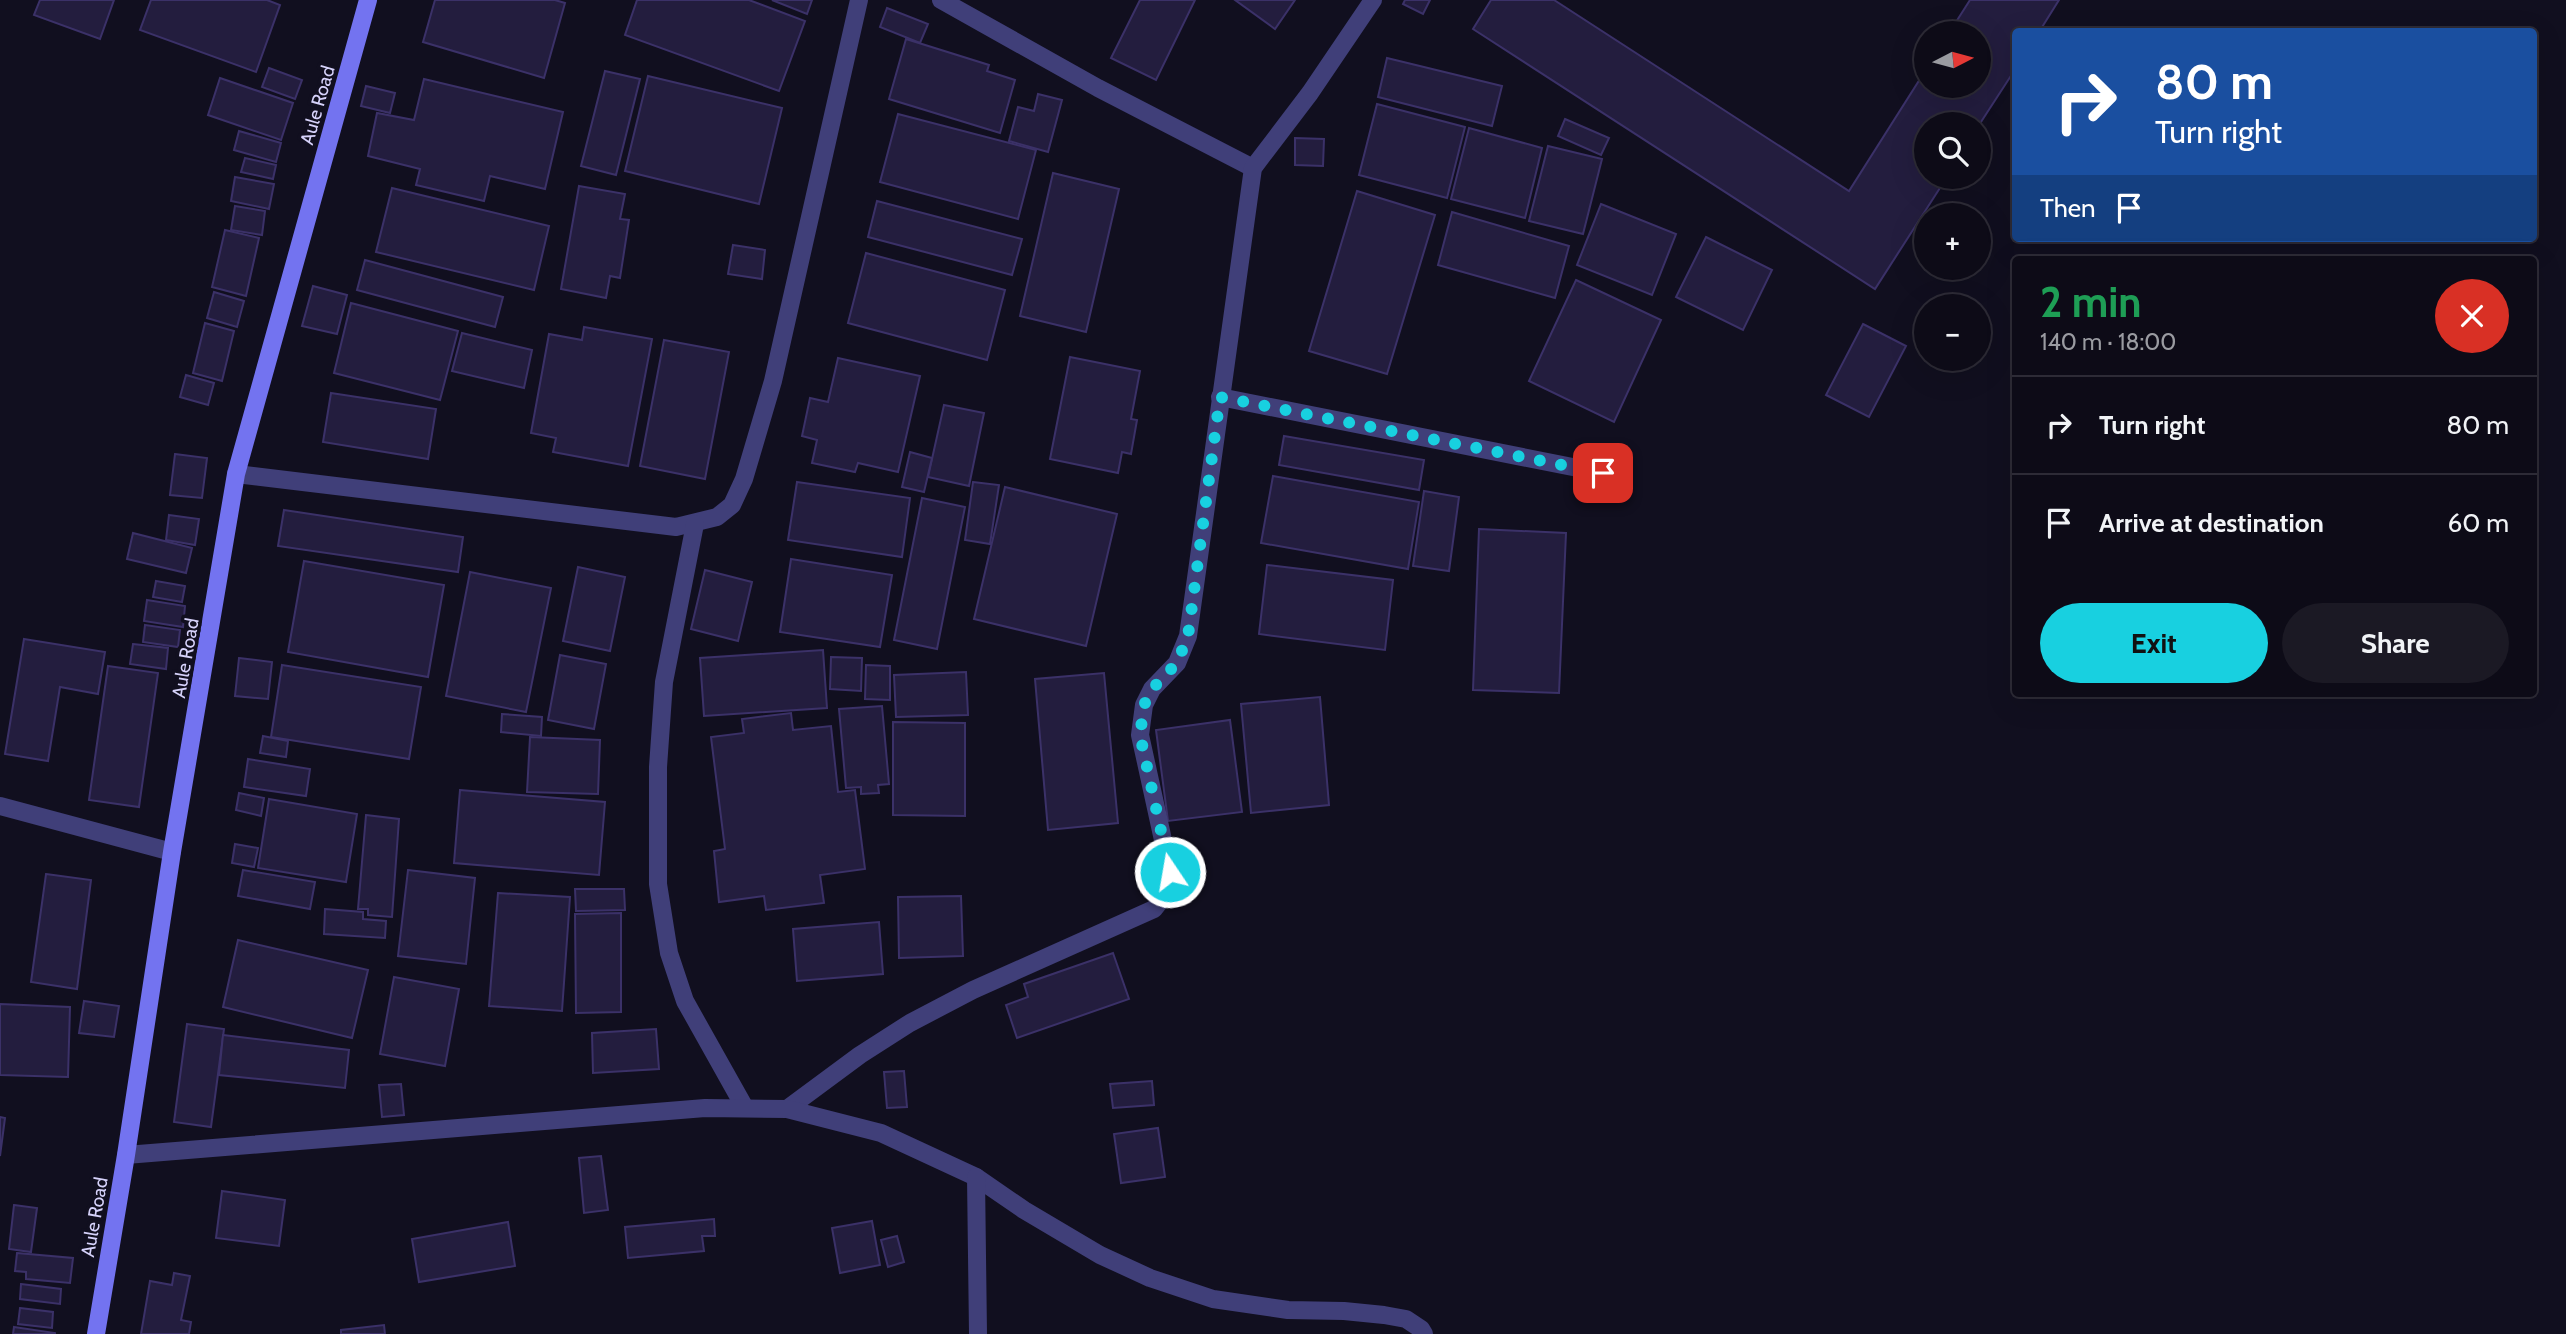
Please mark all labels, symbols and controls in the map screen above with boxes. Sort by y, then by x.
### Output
north arrow [1914,21,1992,98]
map controls [1914,21,1991,371]
text: 80 m [2155,52,2273,111]
icon: right [2040,56,2131,147]
street label: Aule Road [295,63,340,147]
button: search [1914,112,1991,189]
text: Turn right [2155,112,2282,151]
icon: arrive [2110,189,2148,227]
text: Then [2040,192,2096,224]
button: + [1914,203,1991,280]
text: 2 min [2040,276,2141,328]
button: close [2435,279,2509,353]
button: − [1914,294,1991,371]
text: 140 m · 18:00 [2040,328,2176,356]
icon: right [2040,406,2078,444]
text: Turn right [2099,409,2205,441]
text: 80 m [2446,409,2509,441]
pin [1573,443,1633,503]
icon: arrive [1584,454,1622,492]
icon: arrive [2040,504,2078,542]
text: Arrive at destination [2099,507,2324,539]
text: 60 m [2447,507,2509,539]
button: Exit [2040,603,2268,683]
button: Share [2282,603,2509,683]
street label: Aule Road [167,616,204,700]
position arrow [1133,835,1207,909]
street label: Aule Road [76,1175,113,1259]

